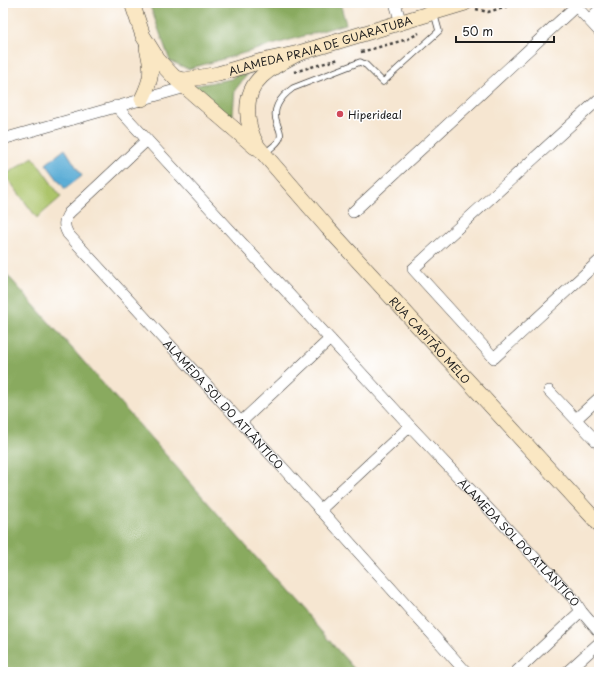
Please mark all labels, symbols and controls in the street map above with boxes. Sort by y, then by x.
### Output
street label: ALAMEDA PRAIA DE GUARATUBA [226,11,415,79]
scale bar [456,18,554,44]
text: 50 m [462,22,493,40]
place label: Hiperideal [348,106,402,123]
marker: Hiperideal [335,109,345,119]
street label: RUA CAPITÃO MELO [386,292,475,387]
street label: ALAMEDA SOL DO ATLÂNTICO [160,335,288,473]
street label: ALAMEDA SOL DO ATLÂNTICO [455,474,584,609]

